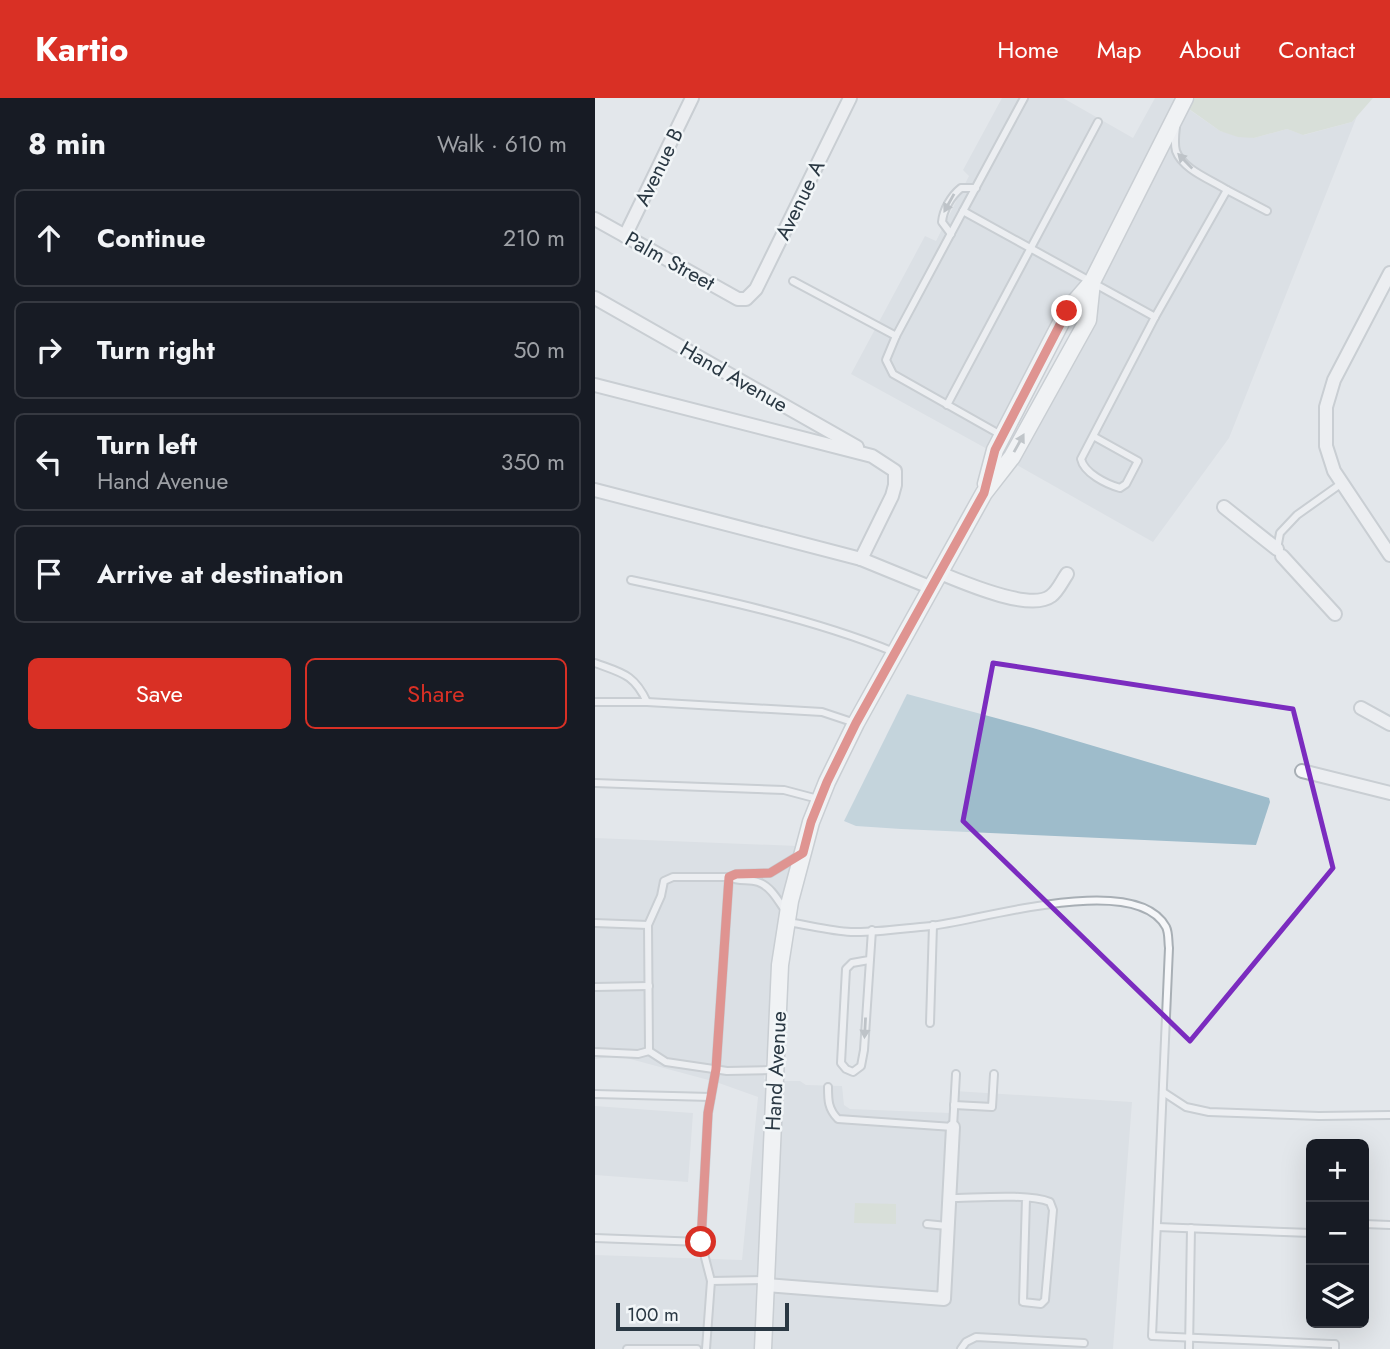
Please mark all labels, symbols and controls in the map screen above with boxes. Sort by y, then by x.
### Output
text: Kartio [35,26,129,73]
text: Home [997,32,1059,67]
text: Map [1097,32,1141,67]
text: About [1179,32,1240,67]
text: Contact [1278,32,1355,67]
text: 8 min [28,122,106,165]
street label: Avenue B [627,123,691,211]
text: Walk · 610 m [437,127,567,161]
one-way arrow [1178,153,1194,170]
street label: Avenue A [768,155,832,245]
one-way arrow [943,194,955,213]
icon: ahead [30,219,68,257]
text: Continue [97,219,206,257]
text: 210 m [503,221,565,255]
street label: Palm Street [620,224,720,298]
route end [1051,295,1082,326]
icon: right [30,331,68,369]
text: Turn right [97,331,215,369]
text: 50 m [513,333,565,367]
street label: Hand Avenue [675,334,794,420]
text: Turn left [97,426,197,464]
one-way arrow [1013,433,1025,453]
icon: left [30,443,68,481]
text: 350 m [501,445,565,479]
text: Hand Avenue [97,464,228,498]
icon: arrive [30,555,68,593]
text: Arrive at destination [97,555,344,593]
button: Save [28,658,291,729]
button: Share [305,658,567,729]
street label: Hand Avenue [758,1010,794,1132]
one-way arrow [860,1018,871,1040]
map controls [1306,1139,1369,1328]
button: + [1306,1139,1369,1202]
button: − [1306,1202,1369,1265]
route start [685,1226,716,1257]
button: layers [1306,1265,1369,1328]
scale bar [616,1300,789,1332]
text: 100 m [627,1301,679,1328]

